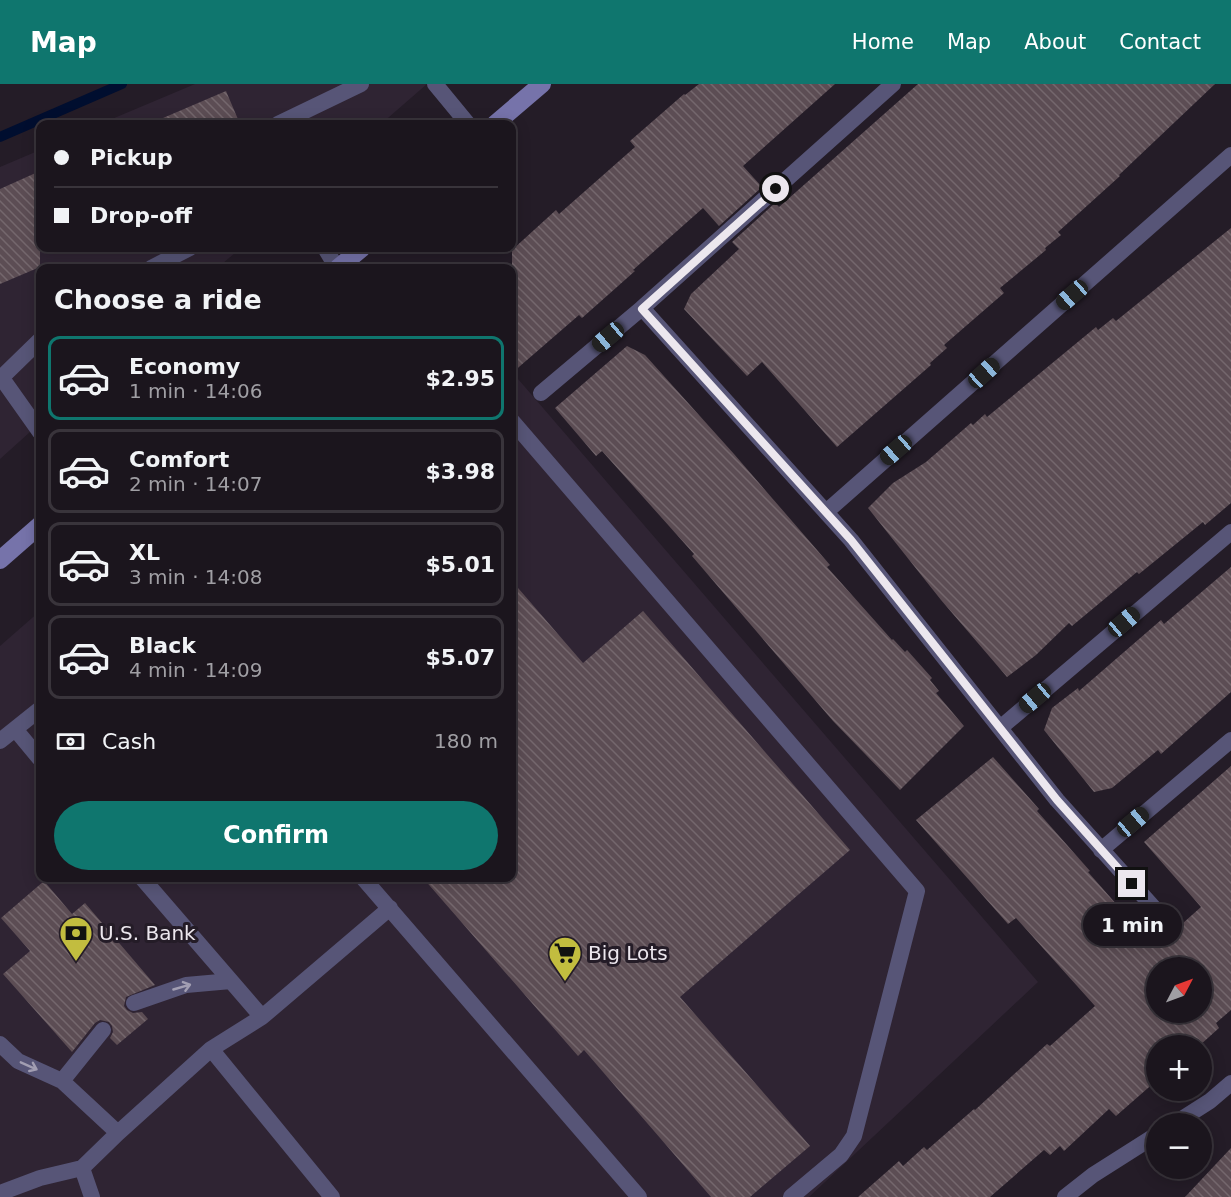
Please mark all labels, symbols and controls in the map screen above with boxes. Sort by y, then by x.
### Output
text: Map [30,26,97,59]
text: Home [852,30,914,54]
text: Map [947,30,991,54]
text: About [1024,30,1086,54]
text: Contact [1119,30,1201,54]
text: Pickup [90,145,173,170]
route start [762,175,789,202]
text: Drop-off [90,203,192,228]
car [1053,276,1091,314]
text: Choose a ride [54,284,262,315]
car [588,319,628,355]
icon: car [57,351,111,405]
text: Economy [129,354,240,379]
car [965,354,1003,392]
text: $2.95 [425,366,495,391]
text: 1 min · 14:06 [129,379,263,403]
car [877,431,915,469]
icon: car [57,444,111,498]
text: Comfort [129,447,229,472]
text: $3.98 [425,459,495,484]
text: 2 min · 14:07 [129,472,263,496]
icon: car [57,537,111,591]
text: XL [129,540,160,565]
text: $5.01 [425,552,495,577]
text: 3 min · 14:08 [129,565,263,589]
car [1104,604,1144,640]
icon: car [57,630,111,684]
text: Black [129,633,196,658]
text: $5.07 [425,645,495,670]
text: 4 min · 14:09 [129,658,263,682]
car [1015,680,1055,716]
icon: cash [54,725,87,758]
text: Cash [102,729,156,754]
text: 180 m [434,729,498,753]
button: Confirm [54,801,498,870]
car [1113,804,1153,840]
route end [1118,870,1145,897]
callout: 1 min [1082,905,1182,947]
text: 1 min [1101,913,1164,937]
bank icon: U.S. Bank [58,915,94,962]
place label: U.S. Bank [99,921,196,945]
supermarket icon: Big Lots [547,935,583,982]
place label: Big Lots [588,941,668,965]
north arrow [1146,957,1212,1023]
map controls [1146,957,1212,1179]
one-way arrow [172,981,191,992]
button: + [1146,1035,1212,1101]
one-way arrow [19,1061,37,1072]
button: − [1146,1113,1212,1179]

